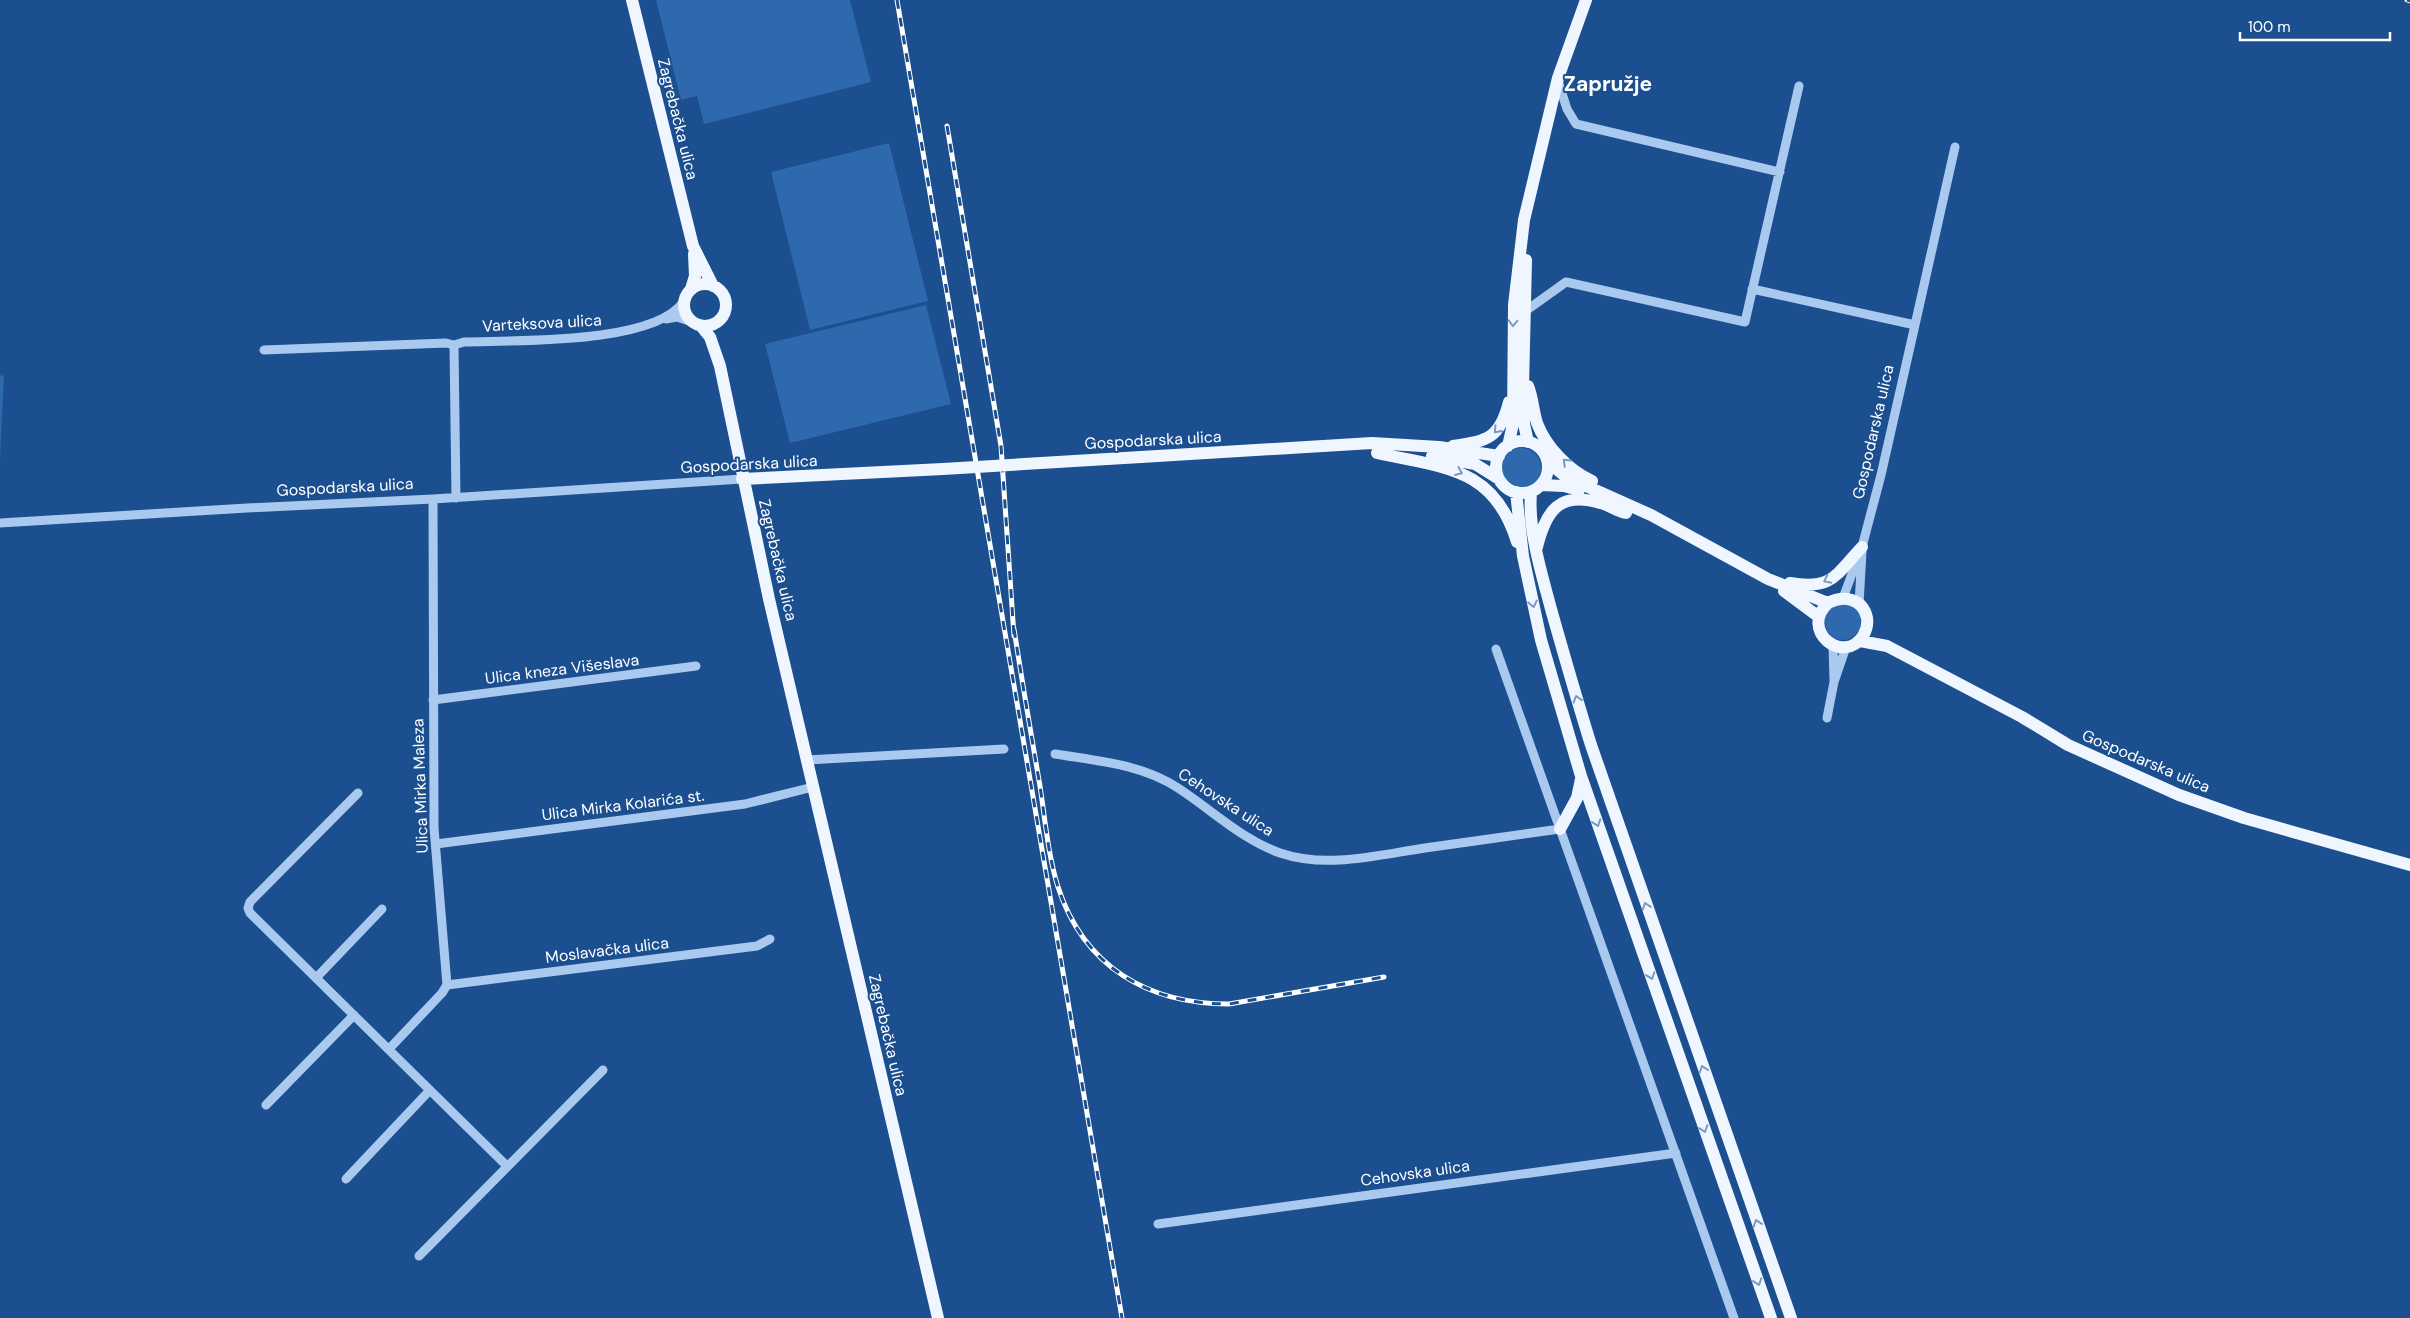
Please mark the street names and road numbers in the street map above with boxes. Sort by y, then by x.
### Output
street label: Zagrebačka ulica [653,56,703,182]
street label: Varteksova ulica [482,309,602,337]
street label: Gospodarska ulica [1847,363,1899,501]
street label: Gospodarska ulica [1084,426,1222,454]
street label: Gospodarska ulica [680,450,818,478]
street label: Gospodarska ulica [276,473,414,501]
street label: Zagrebačka ulica [754,497,802,623]
street label: Ulica kneza Višeslava [484,649,640,689]
street label: Ulica Mirka Maleza [407,718,433,854]
street label: Gospodarska ulica [2079,725,2213,797]
street label: Cehovska ulica [1174,763,1278,841]
street label: Ulica Mirka Kolarića st. [540,785,706,825]
street label: Moslavačka ulica [544,932,670,968]
street label: Zagrebačka ulica [864,972,912,1098]
street label: Cehovska ulica [1359,1155,1471,1191]

